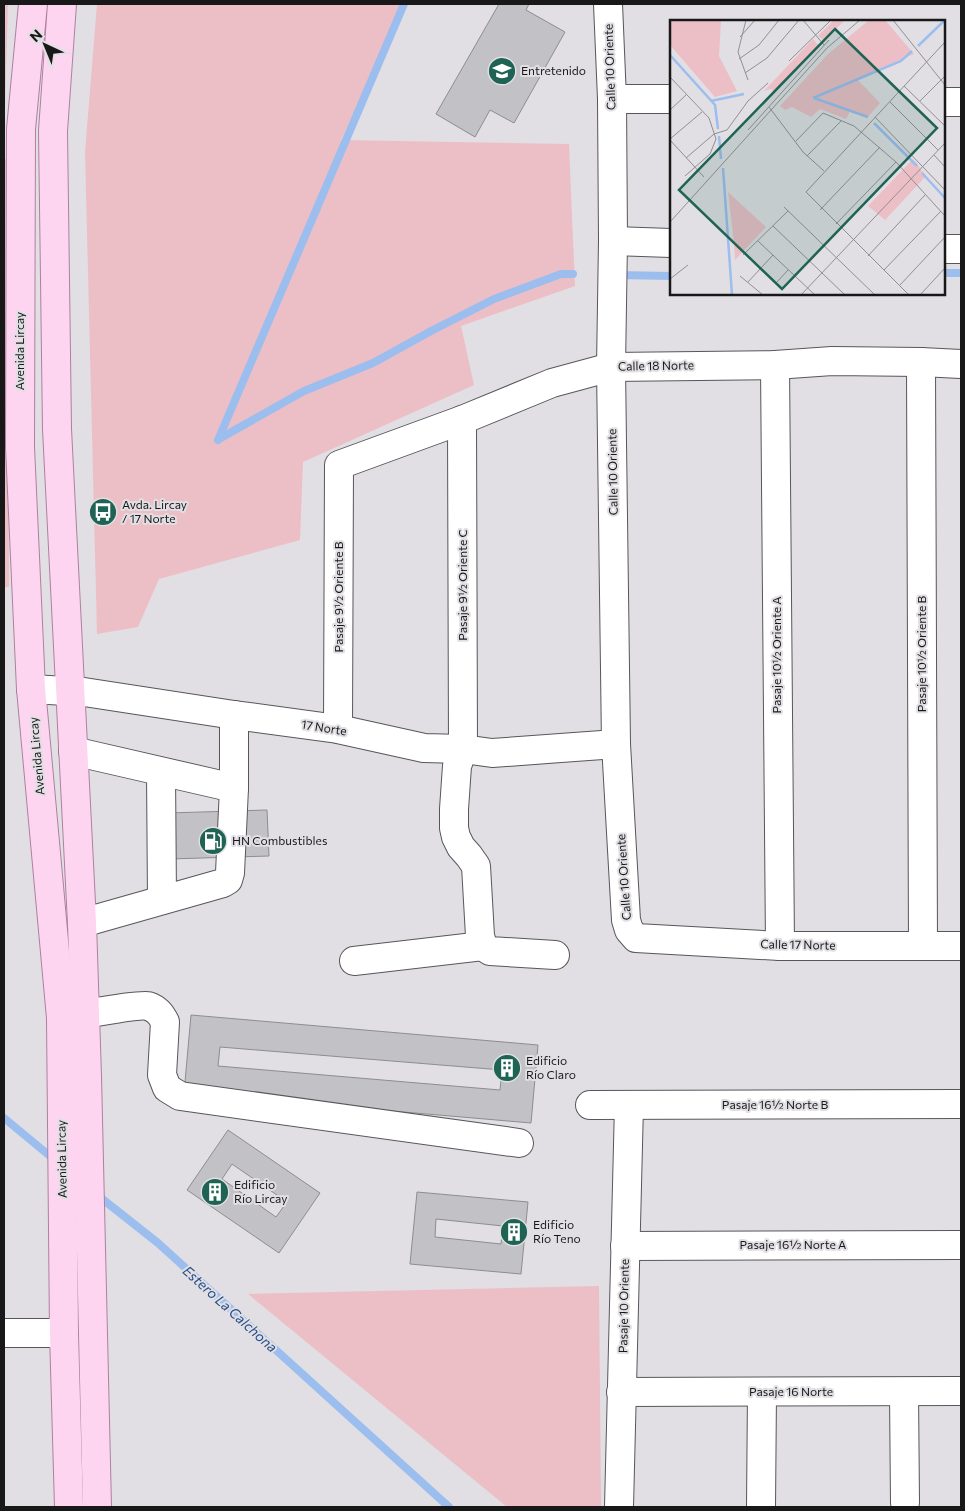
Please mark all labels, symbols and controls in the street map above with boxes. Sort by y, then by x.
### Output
north arrow [20,20,70,70]
inset map [670,20,945,295]
street label: Calle 10 Oriente [600,24,618,111]
text: N [26,26,45,45]
school or university icon: Entretenido [487,56,517,86]
place label: Entretenido [521,63,586,77]
street label: Avenida Lircay [12,312,26,390]
street label: Calle 18 Norte [618,357,694,373]
street label: Calle 10 Oriente [604,429,620,515]
bus stop icon: Avda. Lircay / 17 Norte [88,497,118,527]
place label: Avda. Lircay / 17 Norte [122,497,187,525]
street label: Pasaje 9½ Oriente C [455,529,469,641]
street label: Pasaje 9½ Oriente B [331,541,345,653]
street label: Pasaje 10½ Oriente B [914,595,928,712]
street label: Pasaje 10½ Oriente A [769,596,783,714]
street label: Avenida Lircay [26,716,46,796]
street label: 17 Norte [300,717,348,738]
fuel station icon: HN Combustibles [198,826,228,856]
place label: HN Combustibles [232,833,327,847]
street label: Calle 10 Oriente [613,833,633,921]
street label: Calle 17 Norte [760,936,836,952]
building icon: Edificio Río Claro [492,1053,522,1083]
place label: Edificio Río Claro [526,1053,576,1081]
street label: Pasaje 16½ Norte B [722,1097,828,1111]
street label: Avenida Lircay [53,1120,69,1198]
building icon: Edificio Río Lircay [200,1177,230,1207]
place label: Edificio Río Lircay [234,1177,287,1205]
building icon: Edificio Río Teno [499,1217,529,1247]
place label: Edificio Río Teno [533,1217,581,1245]
street label: Pasaje 16½ Norte A [740,1237,846,1251]
street label: Pasaje 10 Oriente [615,1259,631,1353]
water label: Estero La Calchona [180,1262,281,1355]
street label: Pasaje 16 Norte [749,1384,833,1398]

